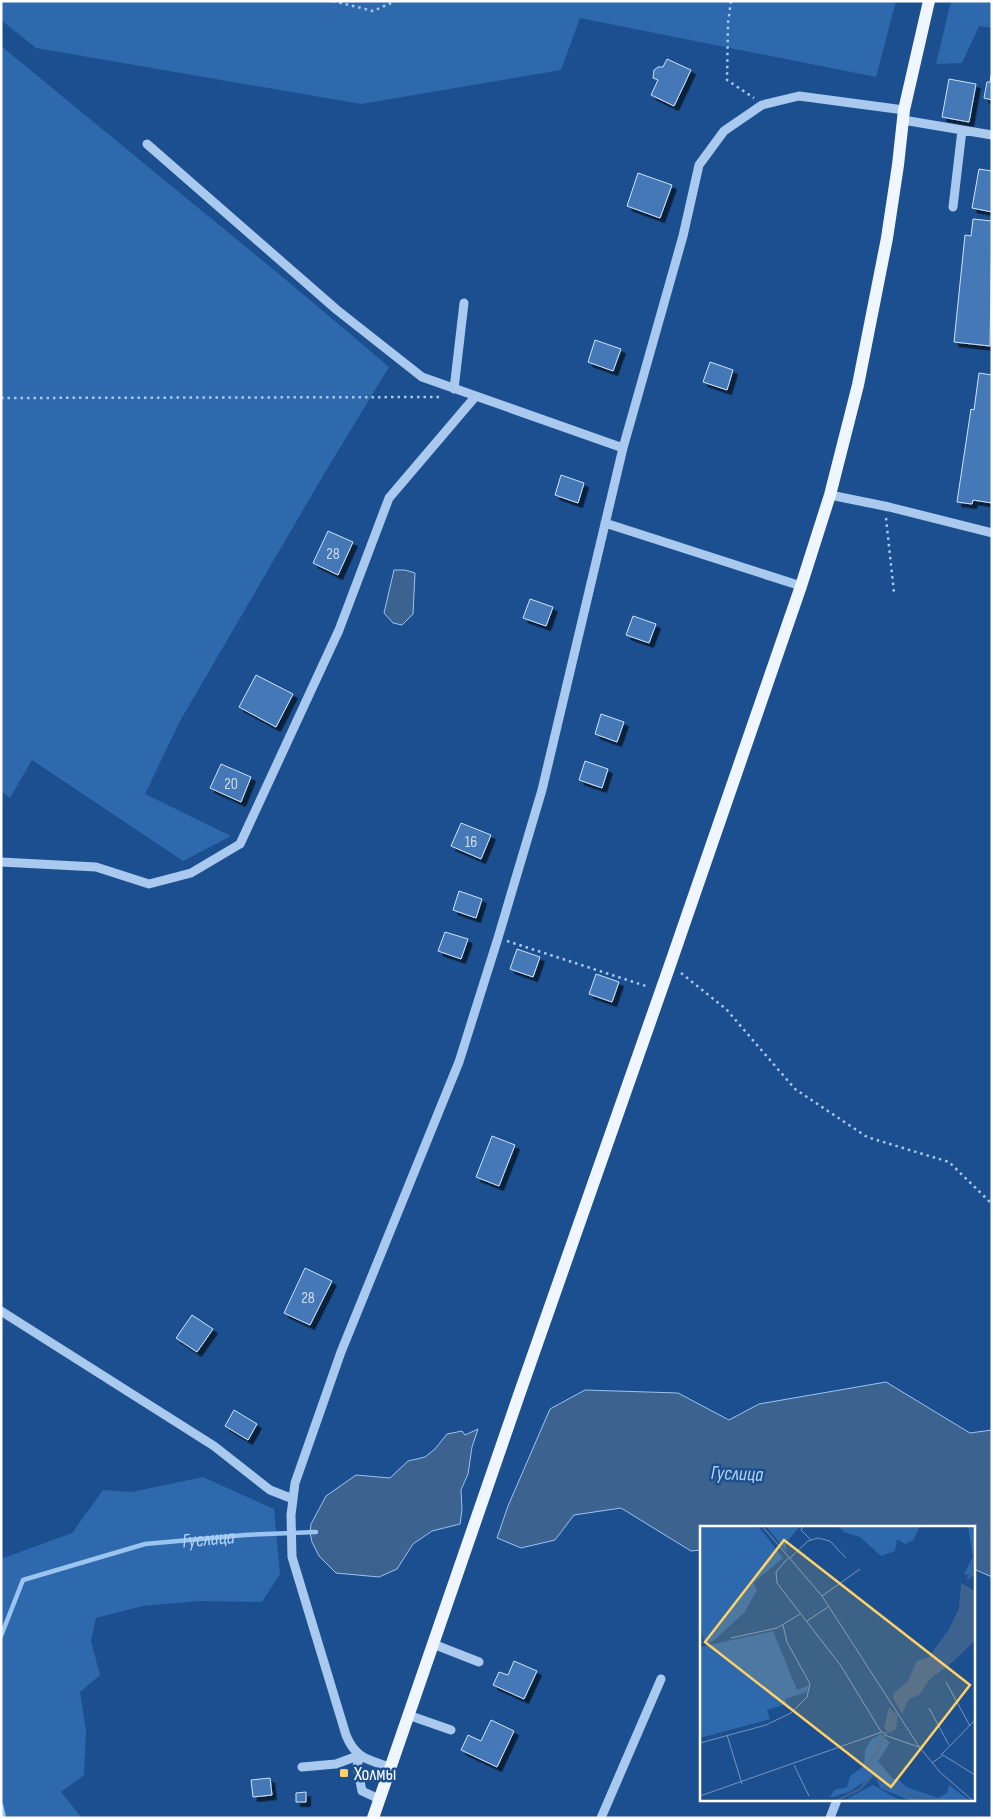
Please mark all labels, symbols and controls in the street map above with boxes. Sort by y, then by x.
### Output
house number: 28 [326,545,340,564]
house number: 20 [224,775,238,794]
house number: 16 [465,833,477,852]
house number: 28 [301,1289,315,1308]
water label: Гуслица [710,1461,764,1487]
water label: Гуслица [181,1525,236,1554]
inset map [700,1526,976,1802]
place label: Холмы [353,1763,396,1786]
marker: Холмы [338,1767,350,1779]

